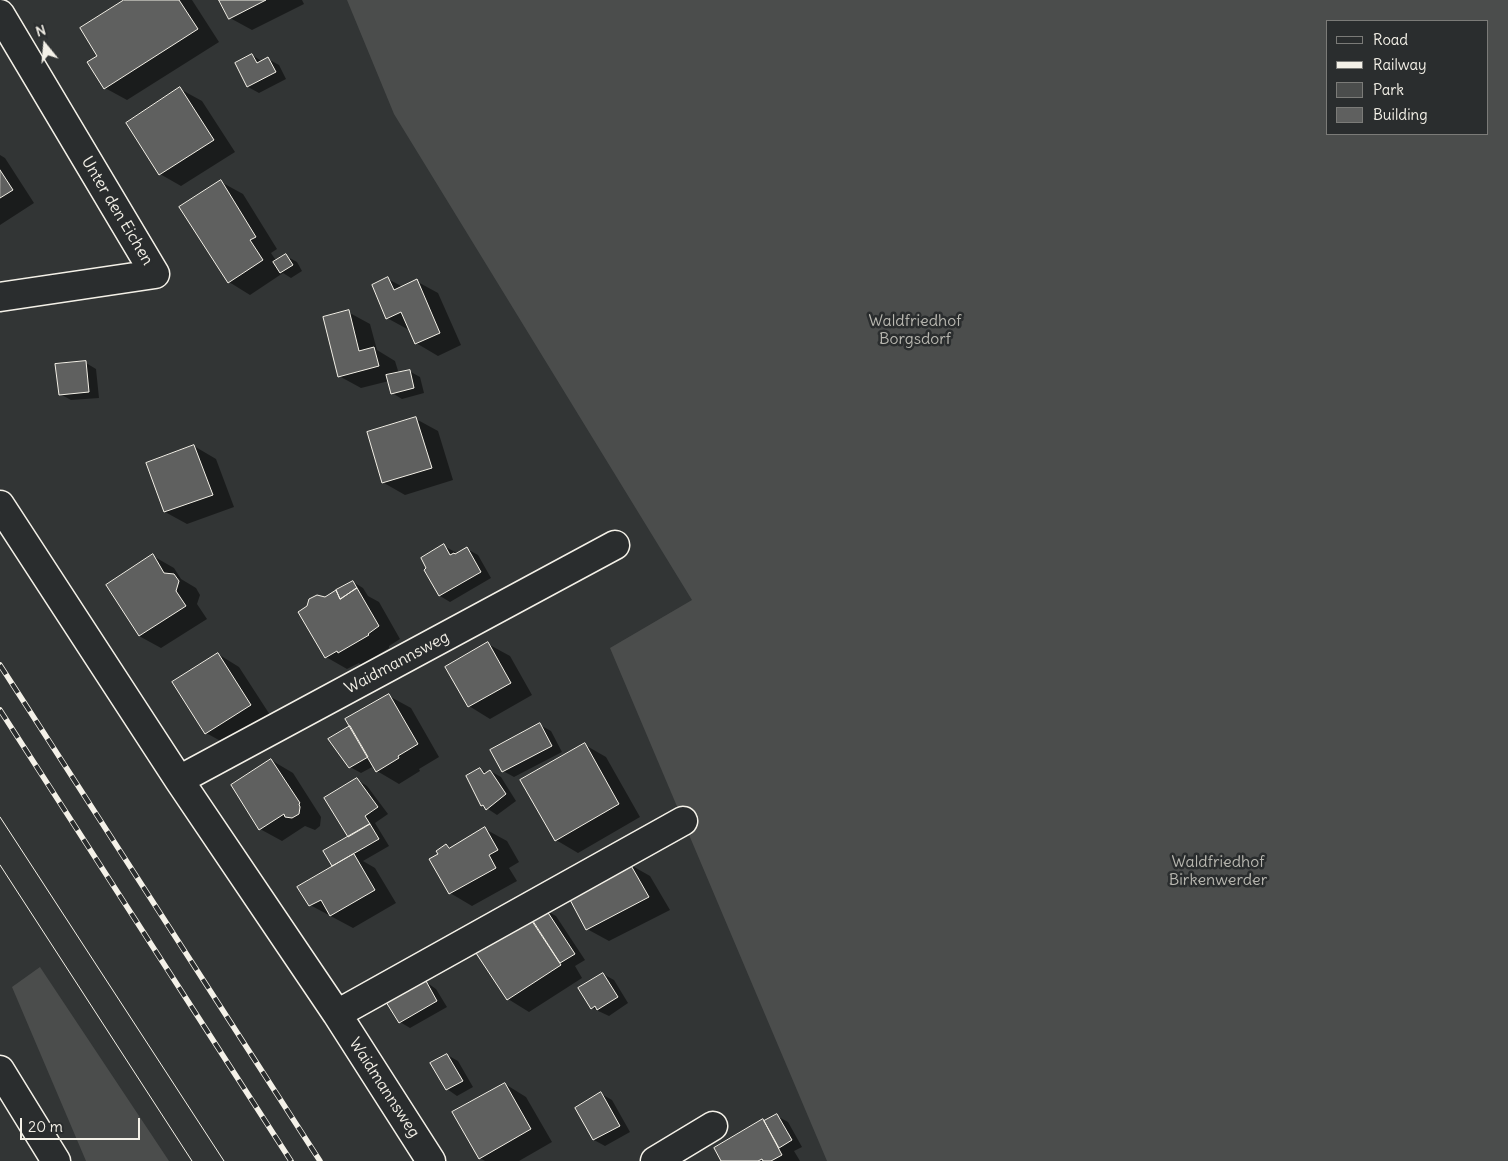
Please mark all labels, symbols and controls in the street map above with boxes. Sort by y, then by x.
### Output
north arrow [20,20,70,70]
legend [1326,20,1488,135]
text: N [33,21,48,41]
text: Road [1373,30,1408,49]
text: Railway [1373,55,1427,74]
text: Park [1373,80,1404,99]
text: Building [1373,105,1428,124]
street label: Unter den Eichen [77,153,157,269]
park label: Waldfriedhof Borgsdorf [869,311,961,349]
street label: Waidmannsweg [342,627,452,699]
park label: Waldfriedhof Birkenwerder [1169,852,1267,890]
street label: Waidmannsweg [345,1034,423,1142]
scale bar [22,1108,142,1140]
text: 20 m [28,1117,63,1136]

